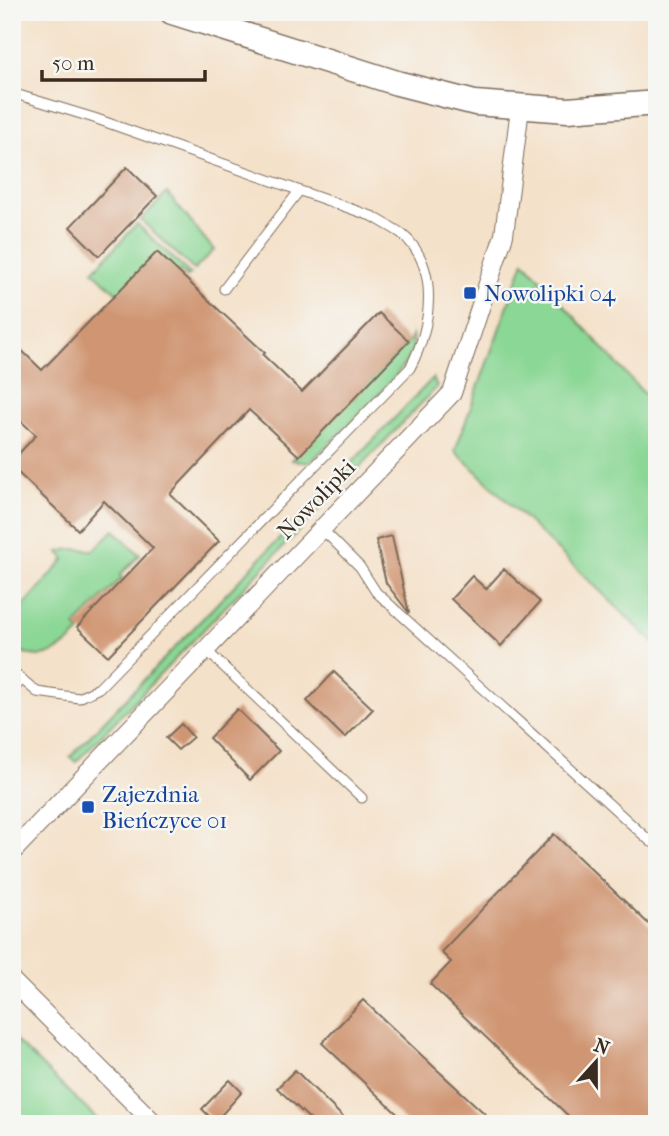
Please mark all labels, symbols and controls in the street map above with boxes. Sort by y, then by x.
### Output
scale bar [42,38,205,82]
text: 50 m [52,51,95,75]
place label: Nowolipki 04 [484,280,617,307]
marker: Nowolipki 04 [462,285,478,301]
street label: Nowolipki [272,454,361,545]
place label: Zajezdnia Bieńczyce 01 [102,781,228,834]
marker: Zajezdnia Bieńczyce 01 [80,799,96,815]
north arrow [560,1028,630,1098]
text: N [591,1034,613,1060]

